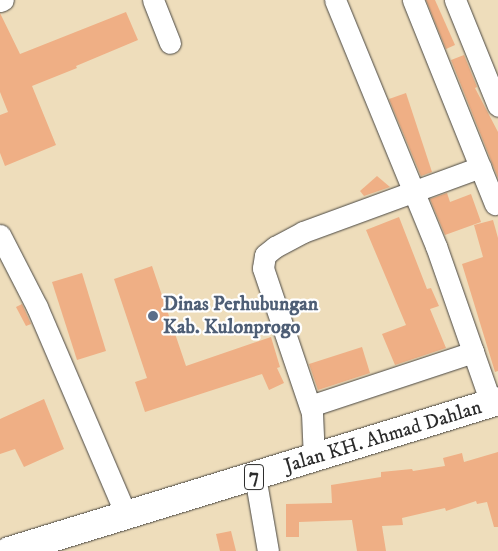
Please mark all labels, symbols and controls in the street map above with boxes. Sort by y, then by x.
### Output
place label: Dinas Perhubungan Kab. Kulonprogo [163,292,318,339]
marker: Dinas Perhubungan Kab. Kulonprogo [147,310,159,322]
street label: Jalan KH. Ahmad Dahlan [281,396,485,478]
road number: 7 [243,461,265,494]

